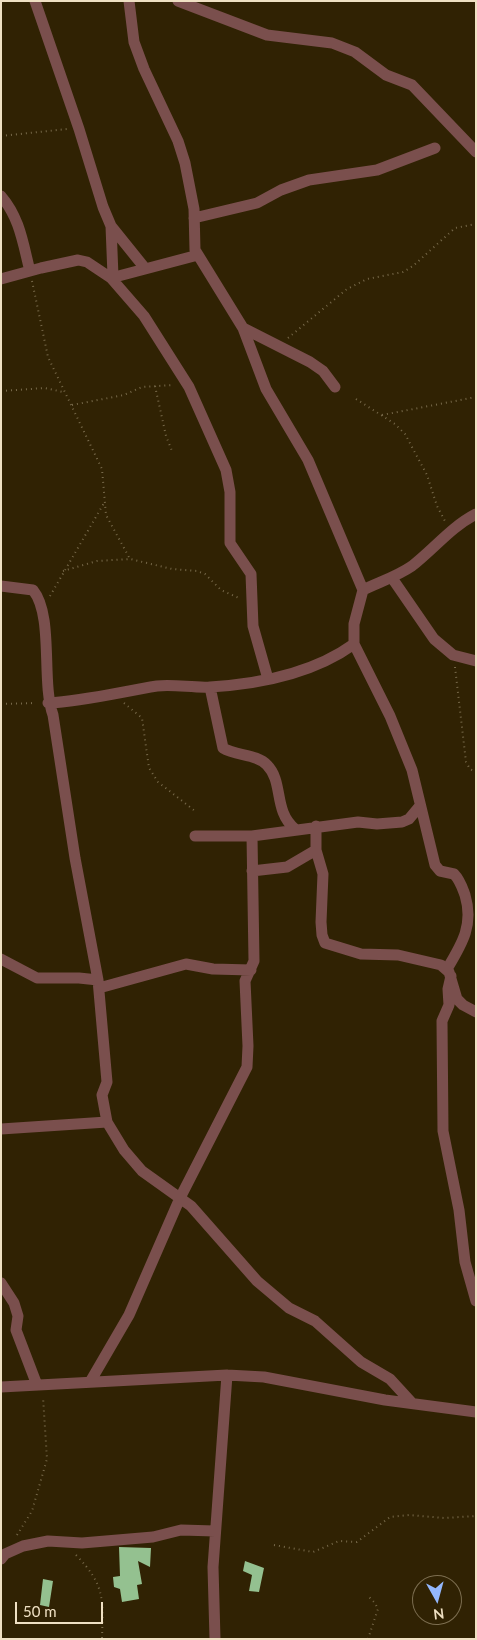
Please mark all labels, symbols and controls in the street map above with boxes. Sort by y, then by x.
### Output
north arrow [412,1575,462,1625]
scale bar [18,1592,105,1624]
text: 50 m [23,1602,57,1620]
text: N [432,1605,445,1623]

